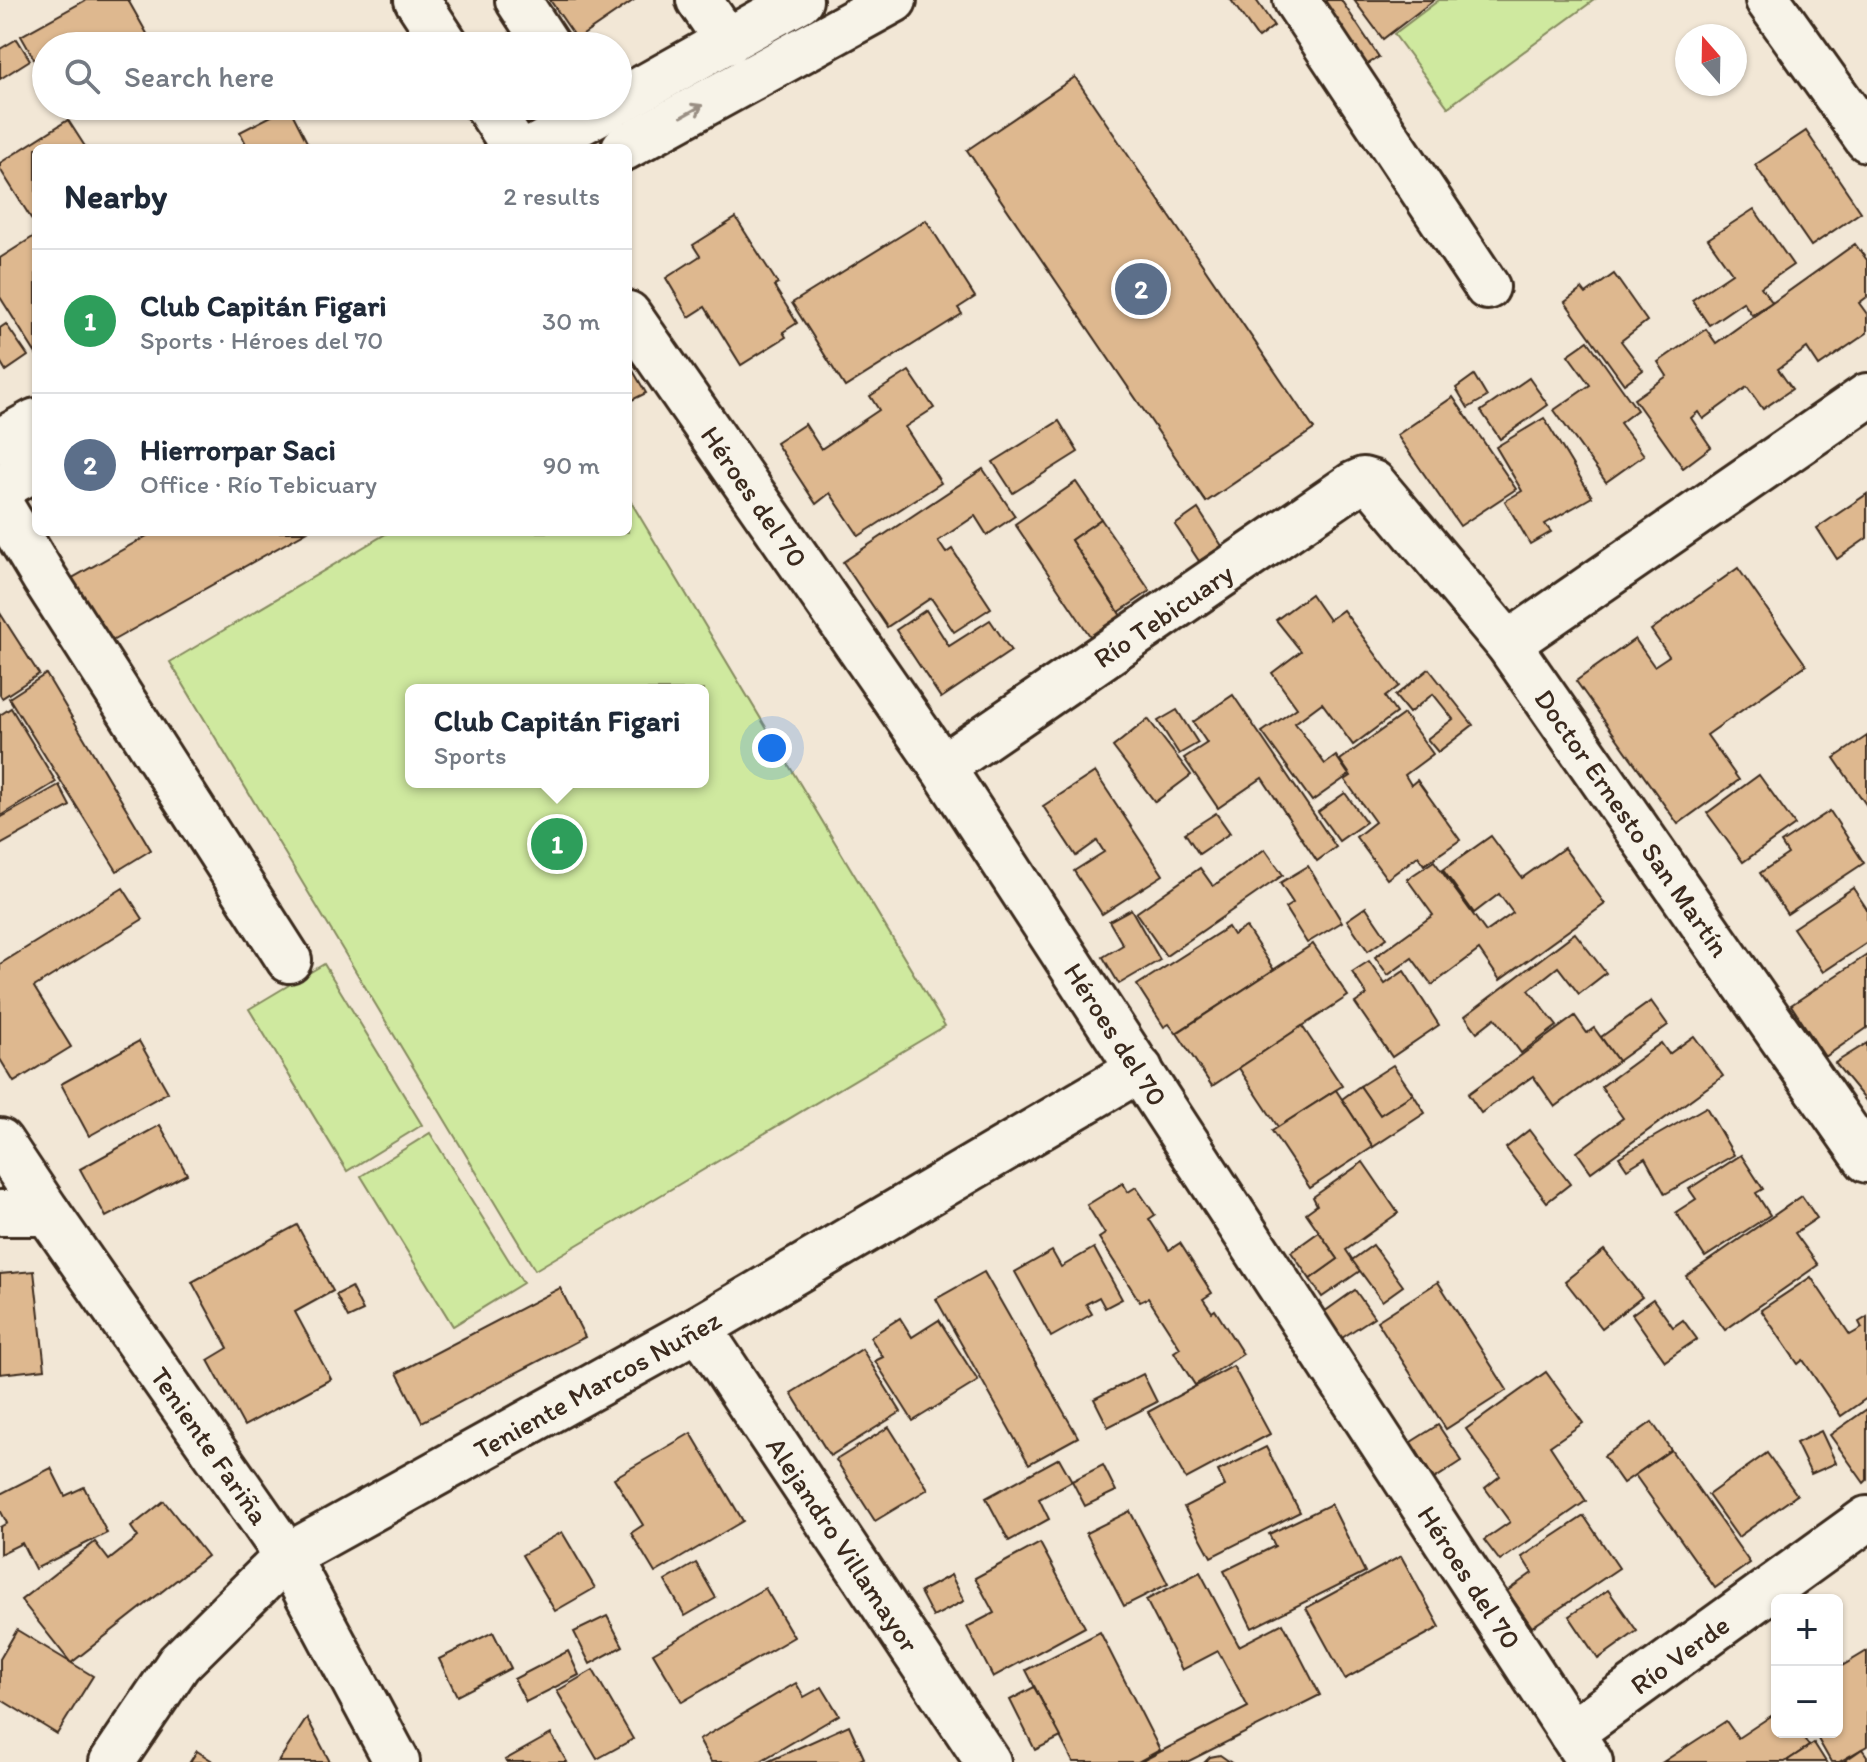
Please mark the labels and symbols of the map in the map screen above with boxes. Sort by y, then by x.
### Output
north arrow [1675,24,1747,96]
one-way arrow [680,102,704,118]
pin: 2 [1115,259,1167,319]
street label: Héroes del 70 [694,419,815,574]
street label: Río Tebicuary [1087,555,1239,675]
street label: Doctor Ernesto San Martín [1527,682,1737,963]
your location [752,728,792,768]
pin: 1 [531,814,583,874]
street label: Héroes del 70 [1057,956,1175,1112]
street label: Teniente Marcos Nuñez [468,1302,727,1466]
street label: Teniente Fariña [143,1360,277,1531]
street label: Alejandro Villamayor [759,1430,927,1659]
street label: Héroes del 70 [1411,1499,1529,1655]
street label: Río Verde [1623,1607,1736,1702]

